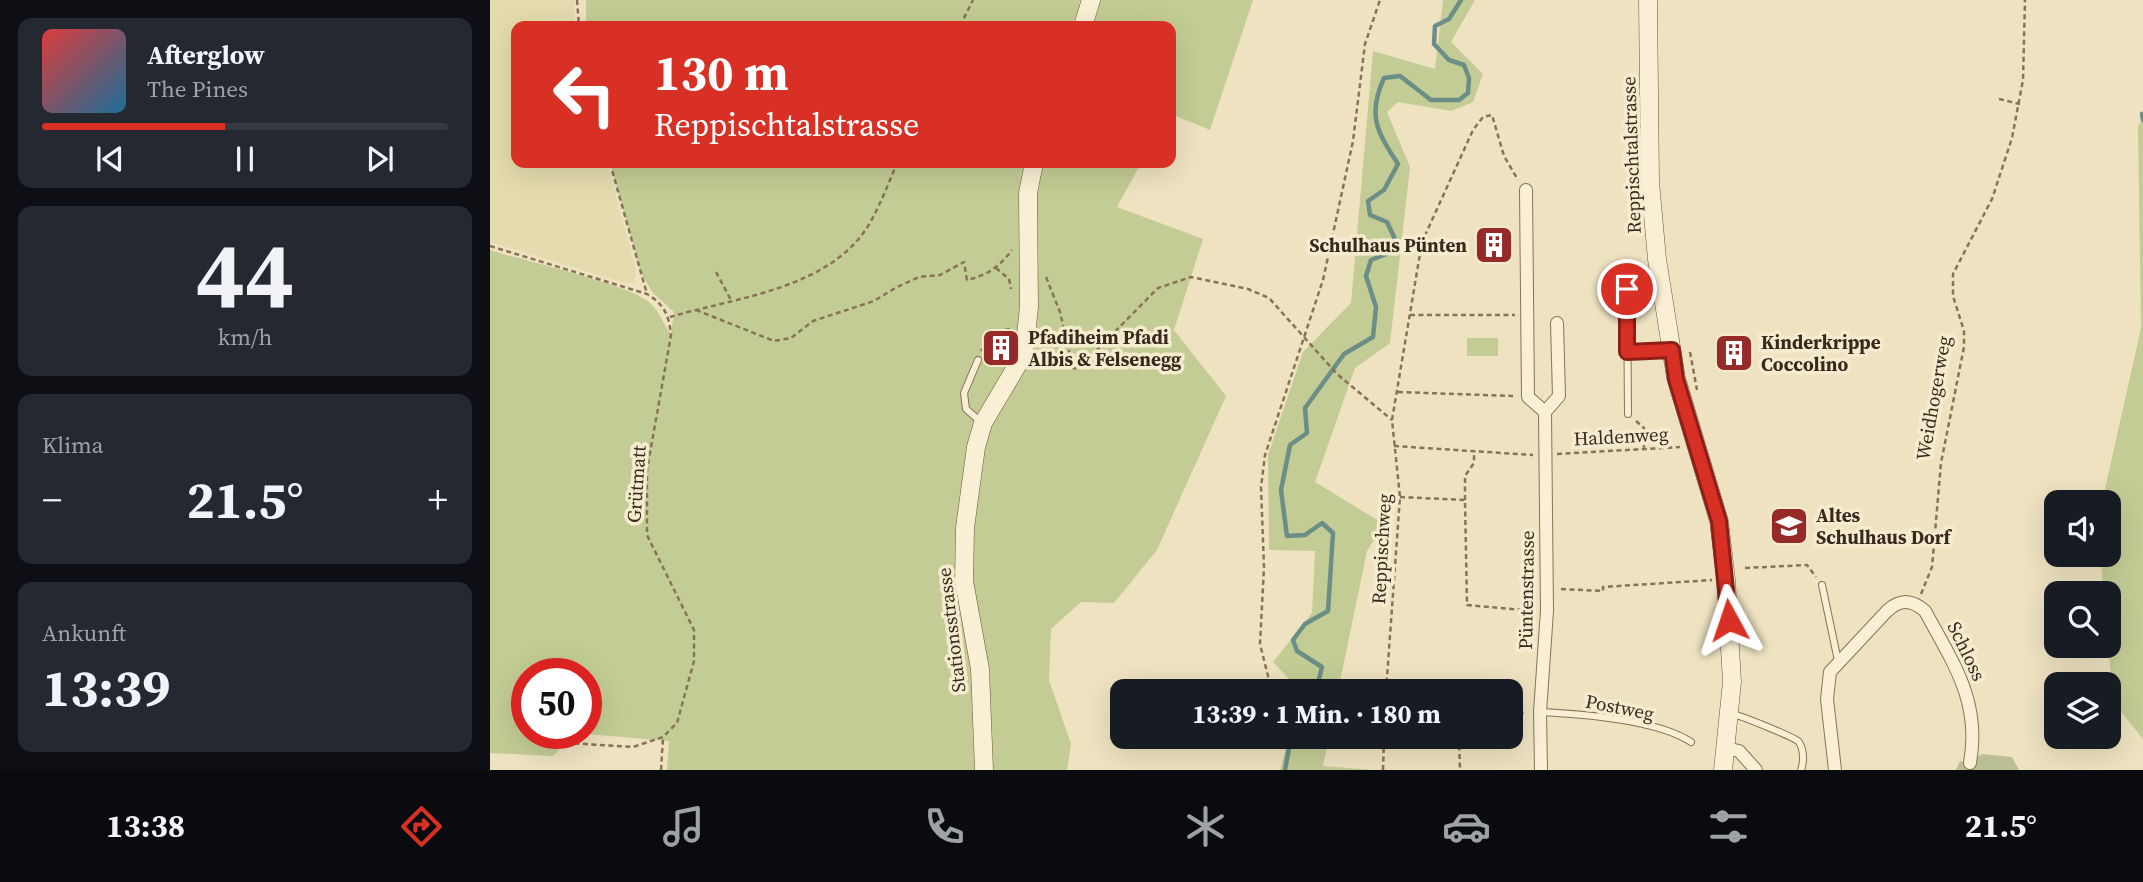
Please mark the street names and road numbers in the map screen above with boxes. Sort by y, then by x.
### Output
street label: Reppischtalstrasse [1615,76,1647,234]
street label: Weidhogerweg [1909,333,1957,462]
street label: Haldenweg [1573,421,1669,451]
street label: Grütmatt [620,444,652,524]
street label: Reppischweg [1365,493,1397,605]
street label: Püntenstrasse [1512,530,1540,650]
street label: Stationsstrasse [930,566,972,694]
street label: Schloss [1942,617,1992,685]
street label: Postweg [1583,688,1657,726]

